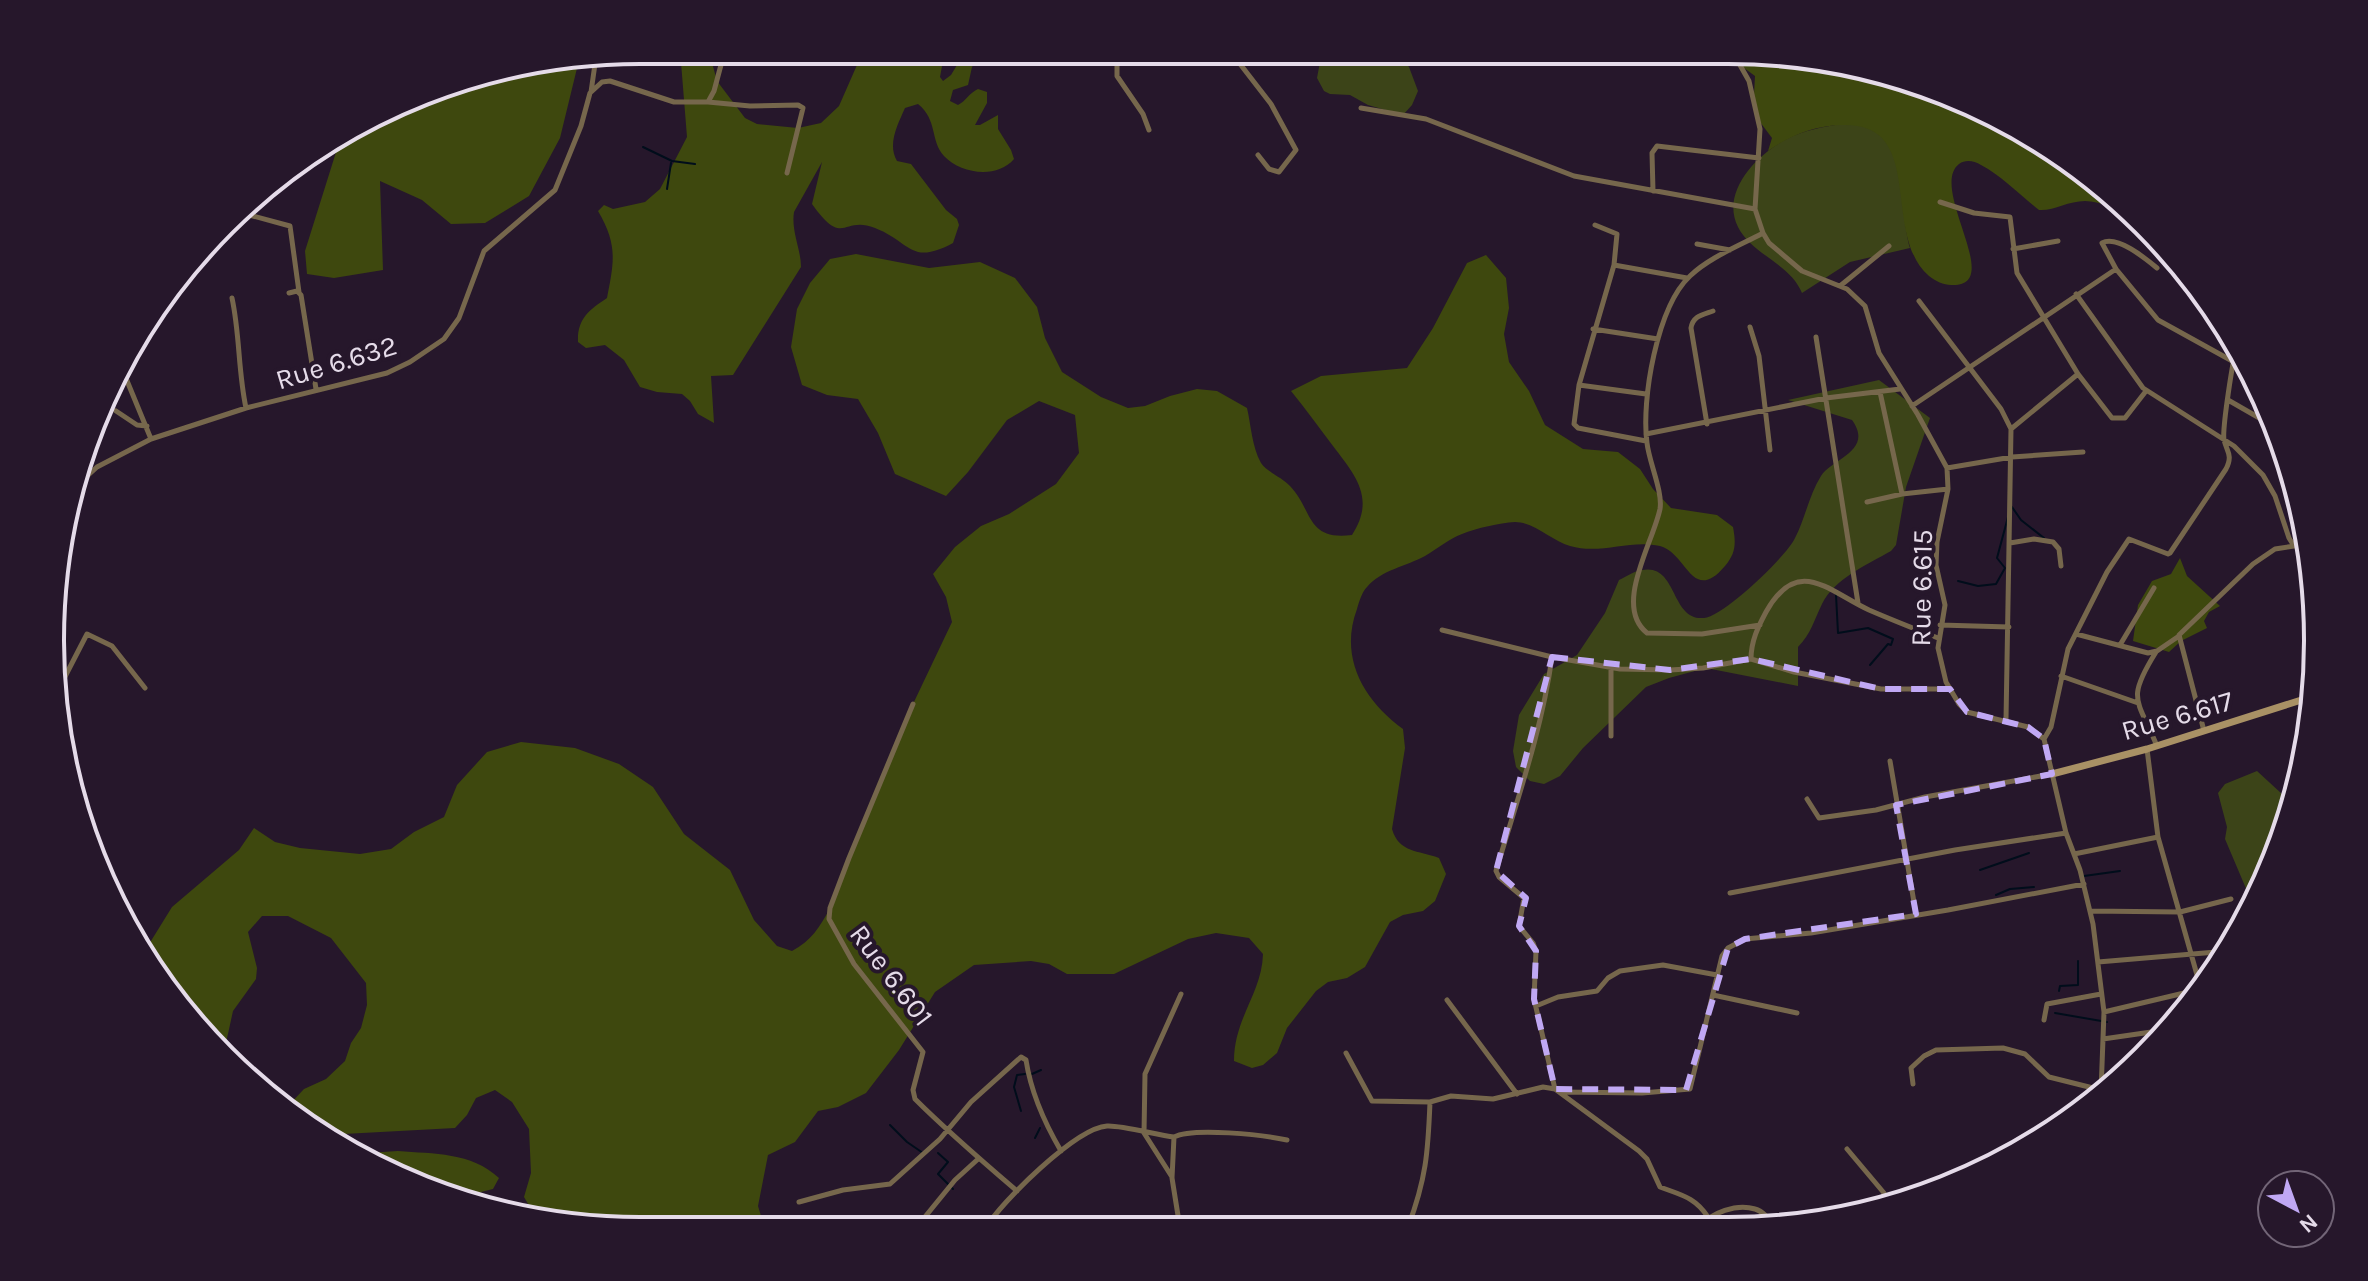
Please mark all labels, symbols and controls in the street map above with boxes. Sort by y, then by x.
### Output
street label: Rue 6.632 [272,328,401,397]
street label: Rue 6.615 [1904,529,1939,647]
street label: Rue 6.617 [2118,684,2237,747]
street label: Rue 6.601 [843,918,940,1032]
north arrow [2256,1169,2336,1249]
text: N [2294,1208,2323,1238]

